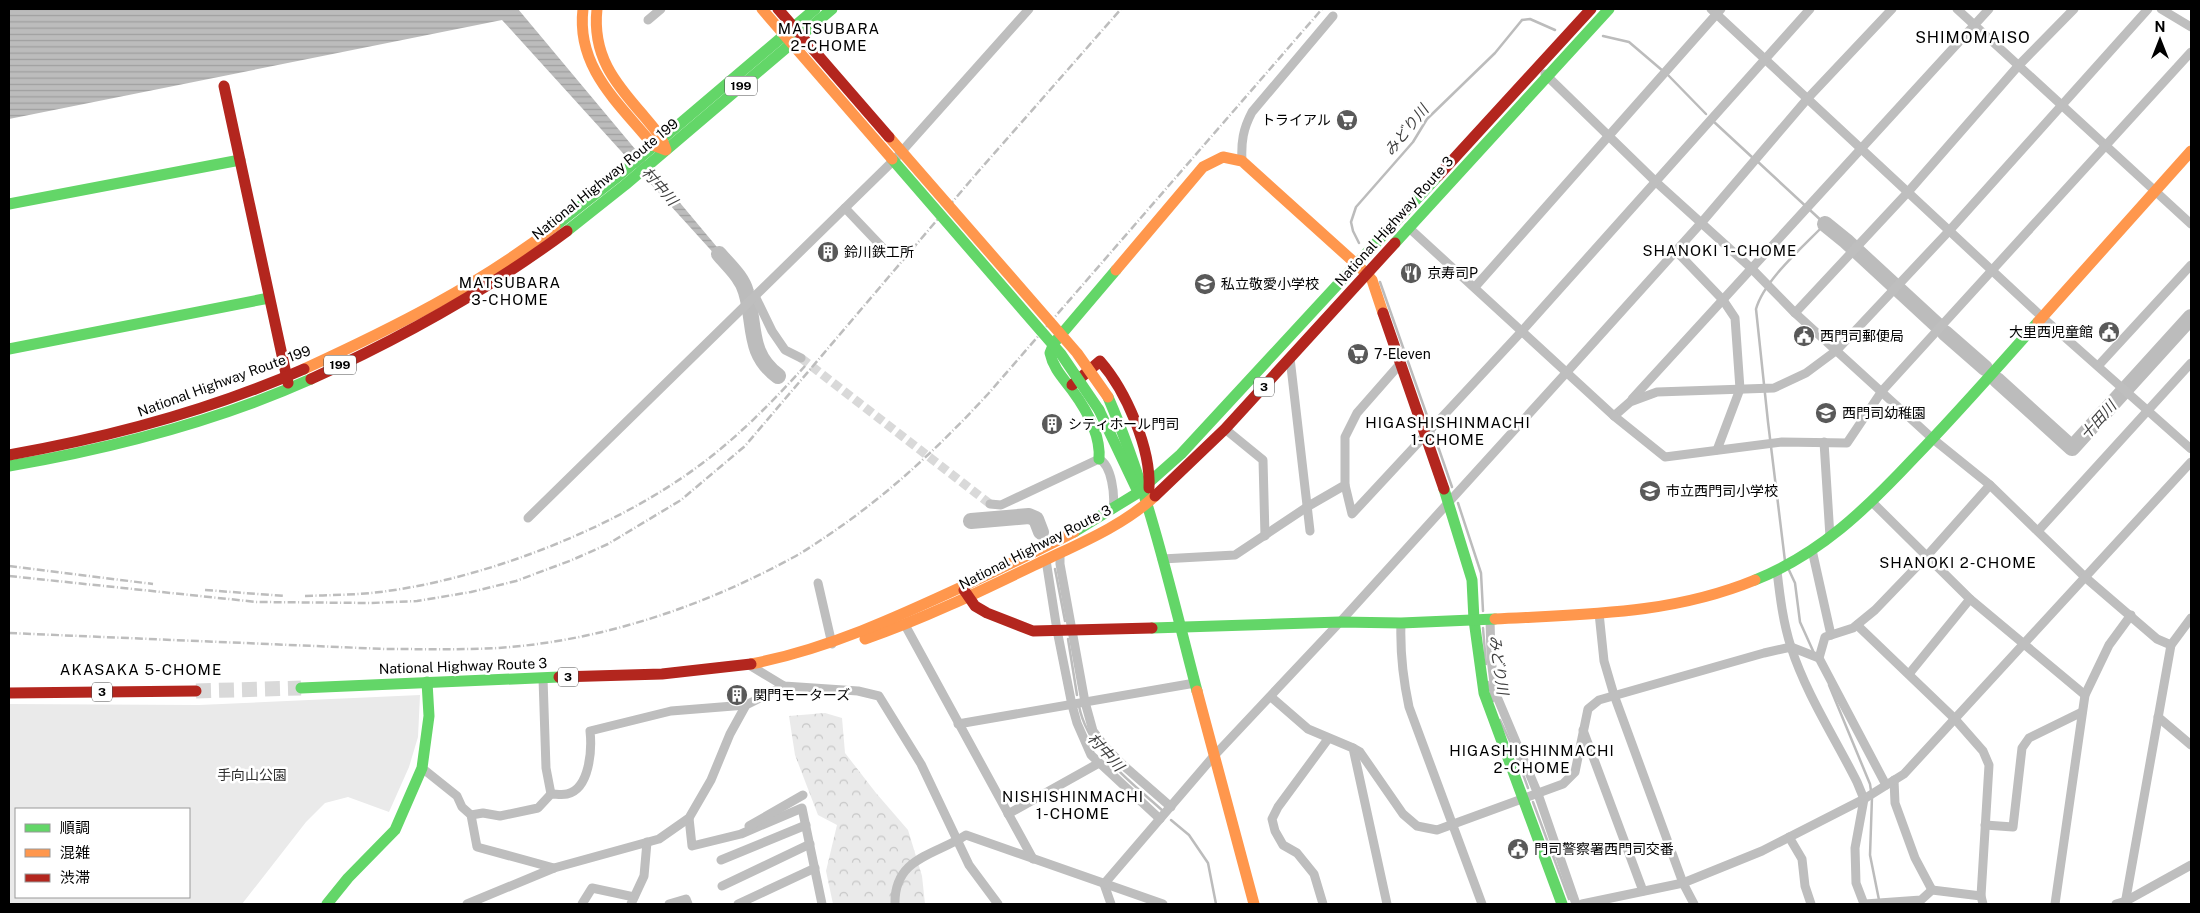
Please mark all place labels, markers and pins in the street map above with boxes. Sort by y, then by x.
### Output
supermarket icon: トライアル [1335,108,1359,132]
place label: トライアル [1261,112,1331,128]
building icon: 鈴川鉄工所 [816,240,840,264]
place label: 鈴川鉄工所 [844,244,914,260]
restaurant icon: 京寿司P [1399,261,1423,285]
place label: 京寿司P [1427,265,1478,281]
school or university icon: 私立敬愛小学校 [1193,272,1217,296]
place label: 私立敬愛小学校 [1221,276,1319,292]
public building icon: 大里西児童館 [2097,320,2121,344]
public building icon: 西門司郵便局 [1792,324,1816,348]
place label: 大里西児童館 [2009,324,2093,340]
place label: 西門司郵便局 [1820,328,1904,344]
supermarket icon: 7-Eleven [1346,342,1370,366]
place label: 7-Eleven [1374,346,1431,362]
school or university icon: 西門司幼稚園 [1814,401,1838,425]
place label: 西門司幼稚園 [1842,405,1926,421]
building icon: シティホール門司 [1040,412,1064,436]
place label: シティホール門司 [1068,416,1179,432]
school or university icon: 市立西門司小学校 [1638,479,1662,503]
place label: 市立西門司小学校 [1666,483,1778,499]
building icon: 関門モーターズ [725,683,749,707]
place label: 関門モーターズ [753,687,850,703]
public building icon: 門司警察署西門司交番 [1506,837,1530,861]
place label: 門司警察署西門司交番 [1534,841,1674,857]

